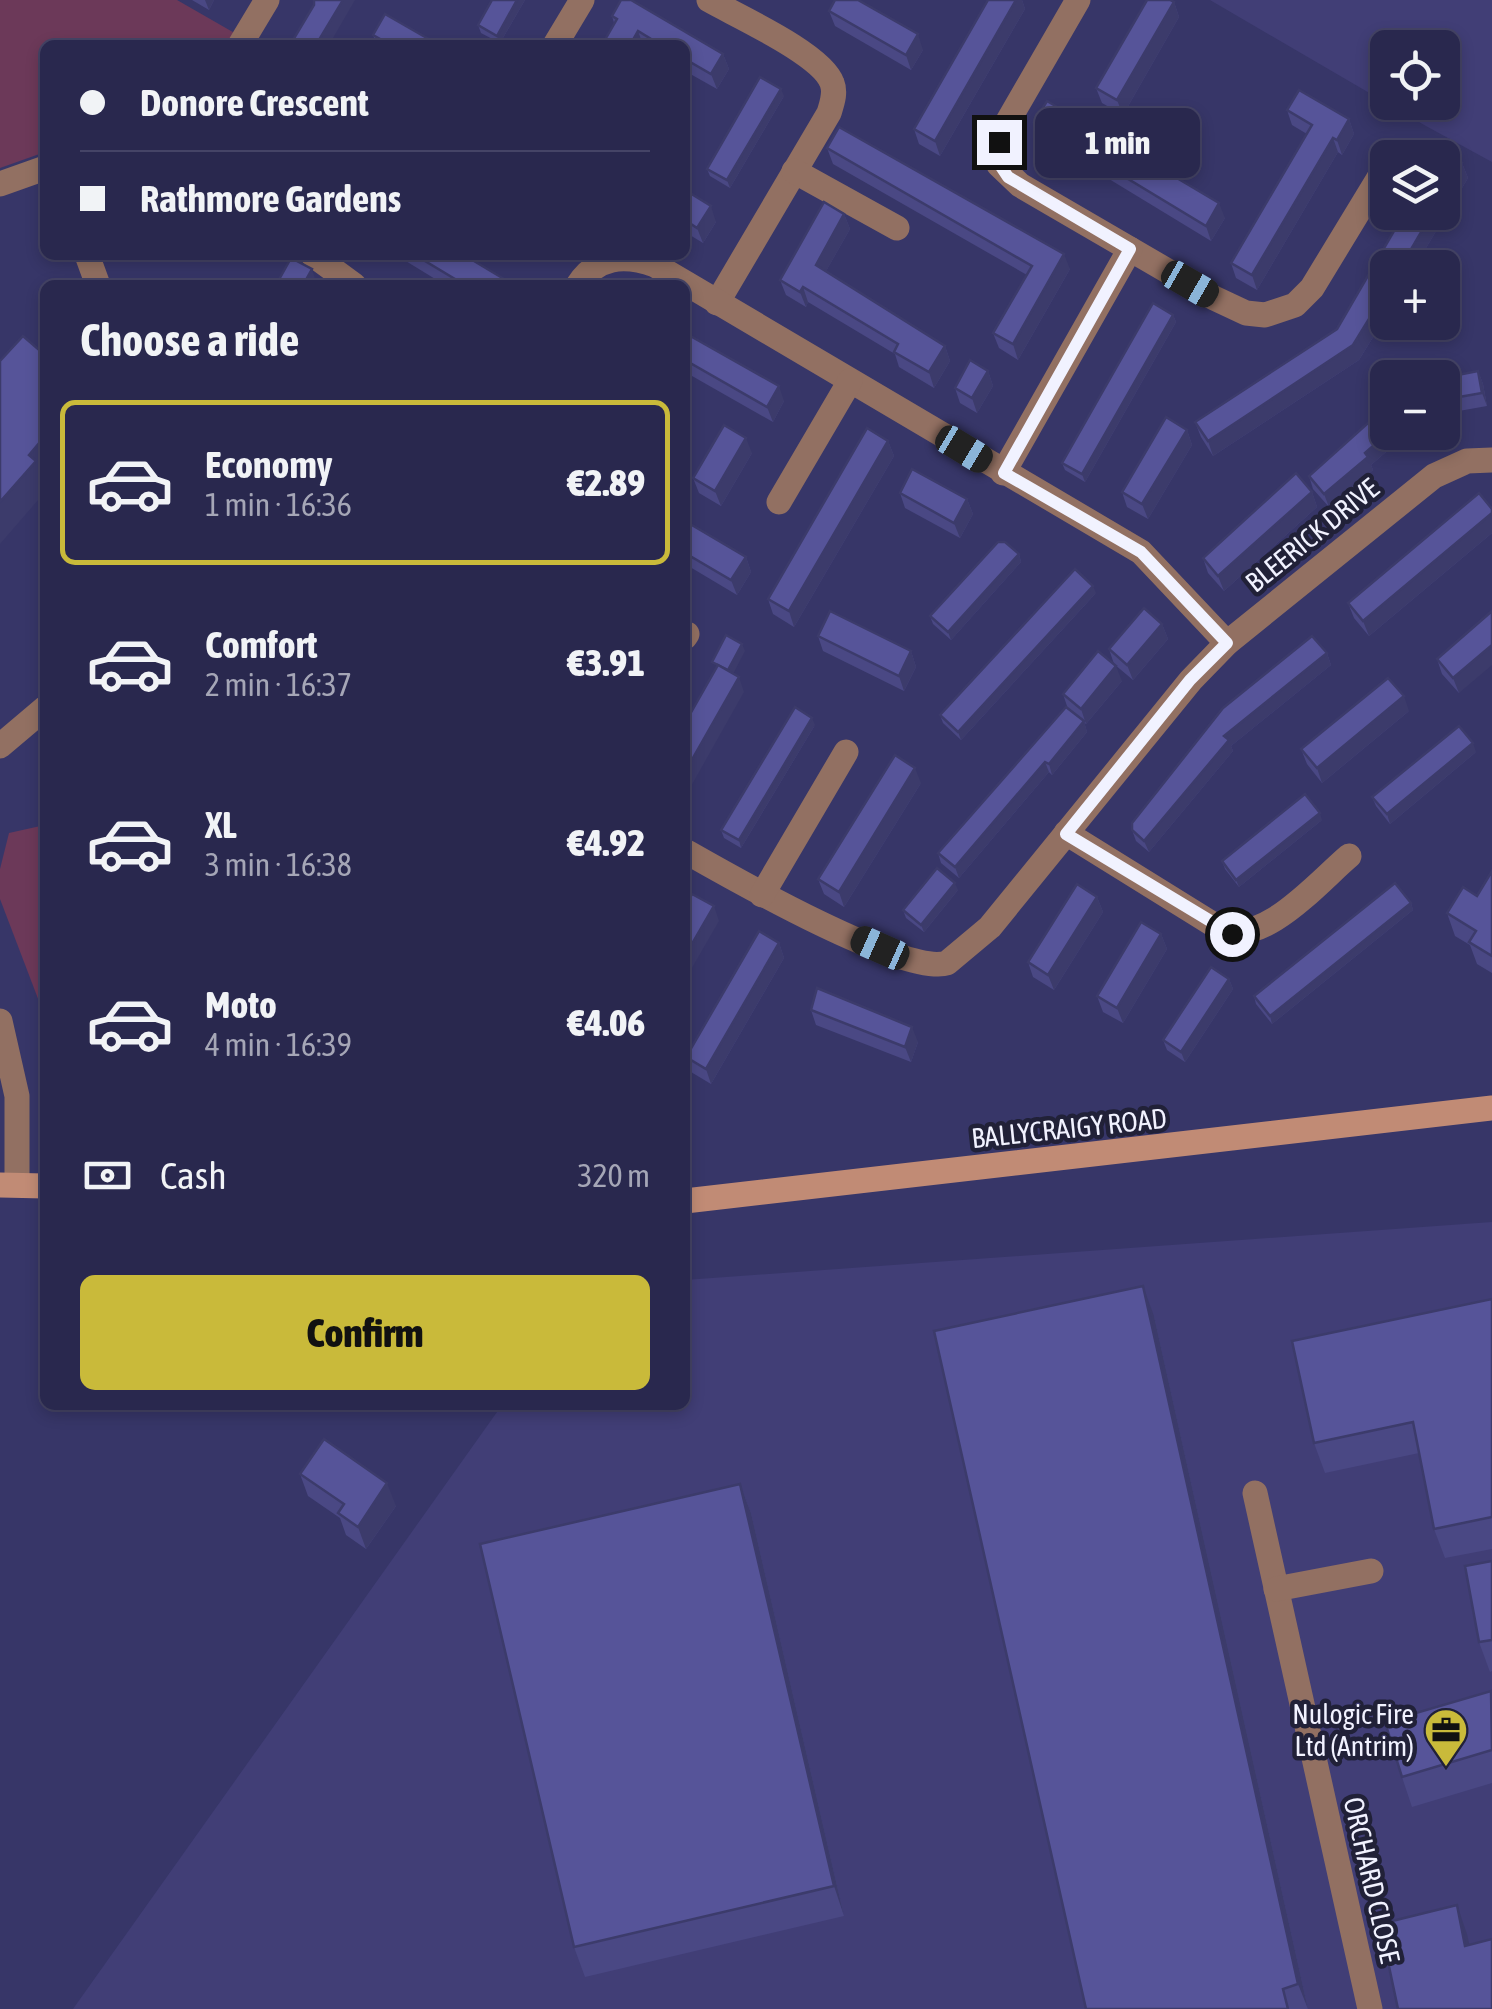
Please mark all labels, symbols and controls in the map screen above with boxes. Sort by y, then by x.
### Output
map controls [1370,30,1460,450]
button: locate [1370,30,1460,120]
text: Donore Crescent [140,81,369,124]
callout: 1 min [1034,107,1199,177]
route end [977,120,1022,165]
text: 1 min [1085,124,1150,161]
button: layers [1370,140,1460,230]
text: Rathmore Gardens [140,177,401,220]
button: + [1370,250,1460,340]
car [1157,256,1223,312]
text: Choose a ride [80,314,299,366]
button: − [1370,360,1460,450]
car [931,421,997,477]
icon: car [85,438,175,528]
text: Economy [205,443,332,486]
text: €2.89 [568,461,645,504]
street label: BLEERICK DRIVE [1239,472,1385,598]
text: 1 min · 16:36 [205,486,352,523]
icon: car [85,618,175,708]
text: Comfort [205,623,317,666]
text: €3.91 [568,641,645,684]
text: 2 min · 16:37 [205,666,352,703]
icon: car [85,798,175,888]
text: XL [205,803,237,846]
text: €4.92 [568,821,645,864]
text: 3 min · 16:38 [205,846,352,883]
route start [1210,912,1255,957]
car [846,922,914,974]
icon: car [85,978,175,1068]
text: Moto [205,983,277,1026]
text: €4.06 [568,1001,645,1044]
text: 4 min · 16:39 [205,1026,352,1063]
street label: BALLYCRAIGY ROAD [970,1102,1168,1154]
icon: cash [80,1148,135,1203]
text: Cash [160,1154,227,1197]
text: 320 m [577,1157,650,1194]
button: Confirm [80,1275,650,1390]
place label: Nulogic Fire Ltd (Antrim) [1292,1698,1414,1762]
office icon: Nulogic Fire Ltd (Antrim) [1423,1707,1469,1768]
street label: ORCHARD CLOSE [1337,1794,1407,1966]

